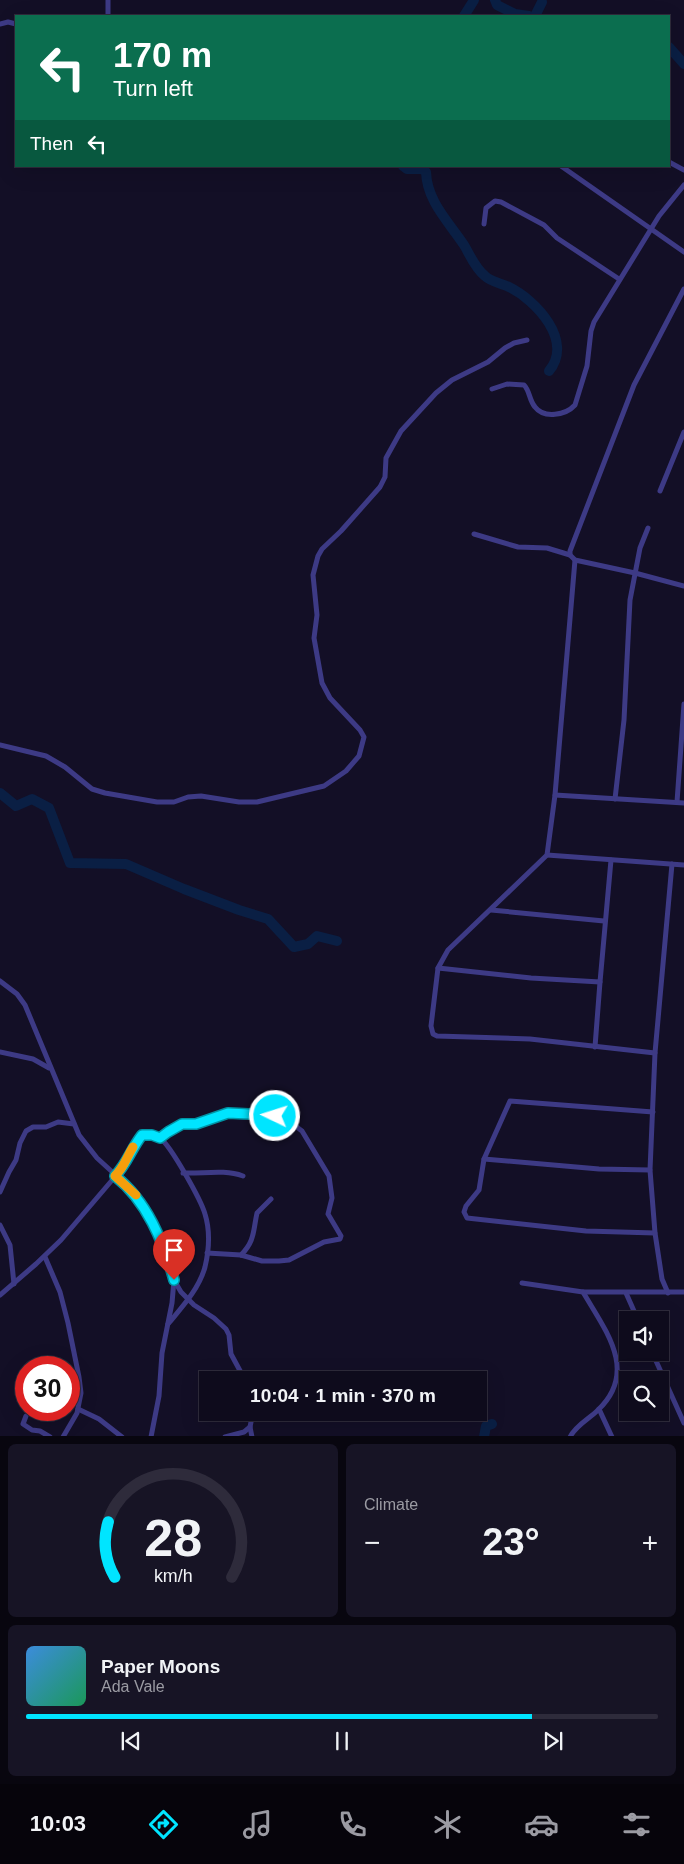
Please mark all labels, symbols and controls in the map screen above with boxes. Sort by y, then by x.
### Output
icon: left [30,35,95,100]
text: 170 m [113,35,212,74]
text: Turn left [113,76,193,101]
icon: left [83,130,111,158]
text: Then [30,133,73,154]
position arrow [248,1089,300,1141]
pin [153,1229,195,1280]
icon: arrive [160,1236,188,1264]
map controls [619,1311,669,1421]
button: sound [619,1311,669,1361]
speed limit sign: 30 [15,1356,80,1421]
button: search [619,1371,669,1421]
text: 10:04 · 1 min · 370 m [250,1385,436,1406]
text: Climate [364,1496,418,1513]
text: 28 [144,1509,202,1567]
text: 23° [482,1521,540,1563]
text: − [364,1527,380,1558]
text: + [642,1527,658,1558]
text: km/h [154,1566,192,1586]
text: Paper Moons [101,1656,220,1677]
text: Ada Vale [101,1678,165,1695]
icon: previous [117,1727,145,1755]
icon: pause [328,1727,356,1755]
icon: next [539,1727,567,1755]
icon: directions [146,1807,181,1842]
icon: music [240,1807,275,1842]
icon: phone [335,1807,370,1842]
icon: climate [430,1807,465,1842]
icon: car [524,1807,559,1842]
icon: filters [619,1807,654,1842]
text: 10:03 [30,1811,86,1836]

